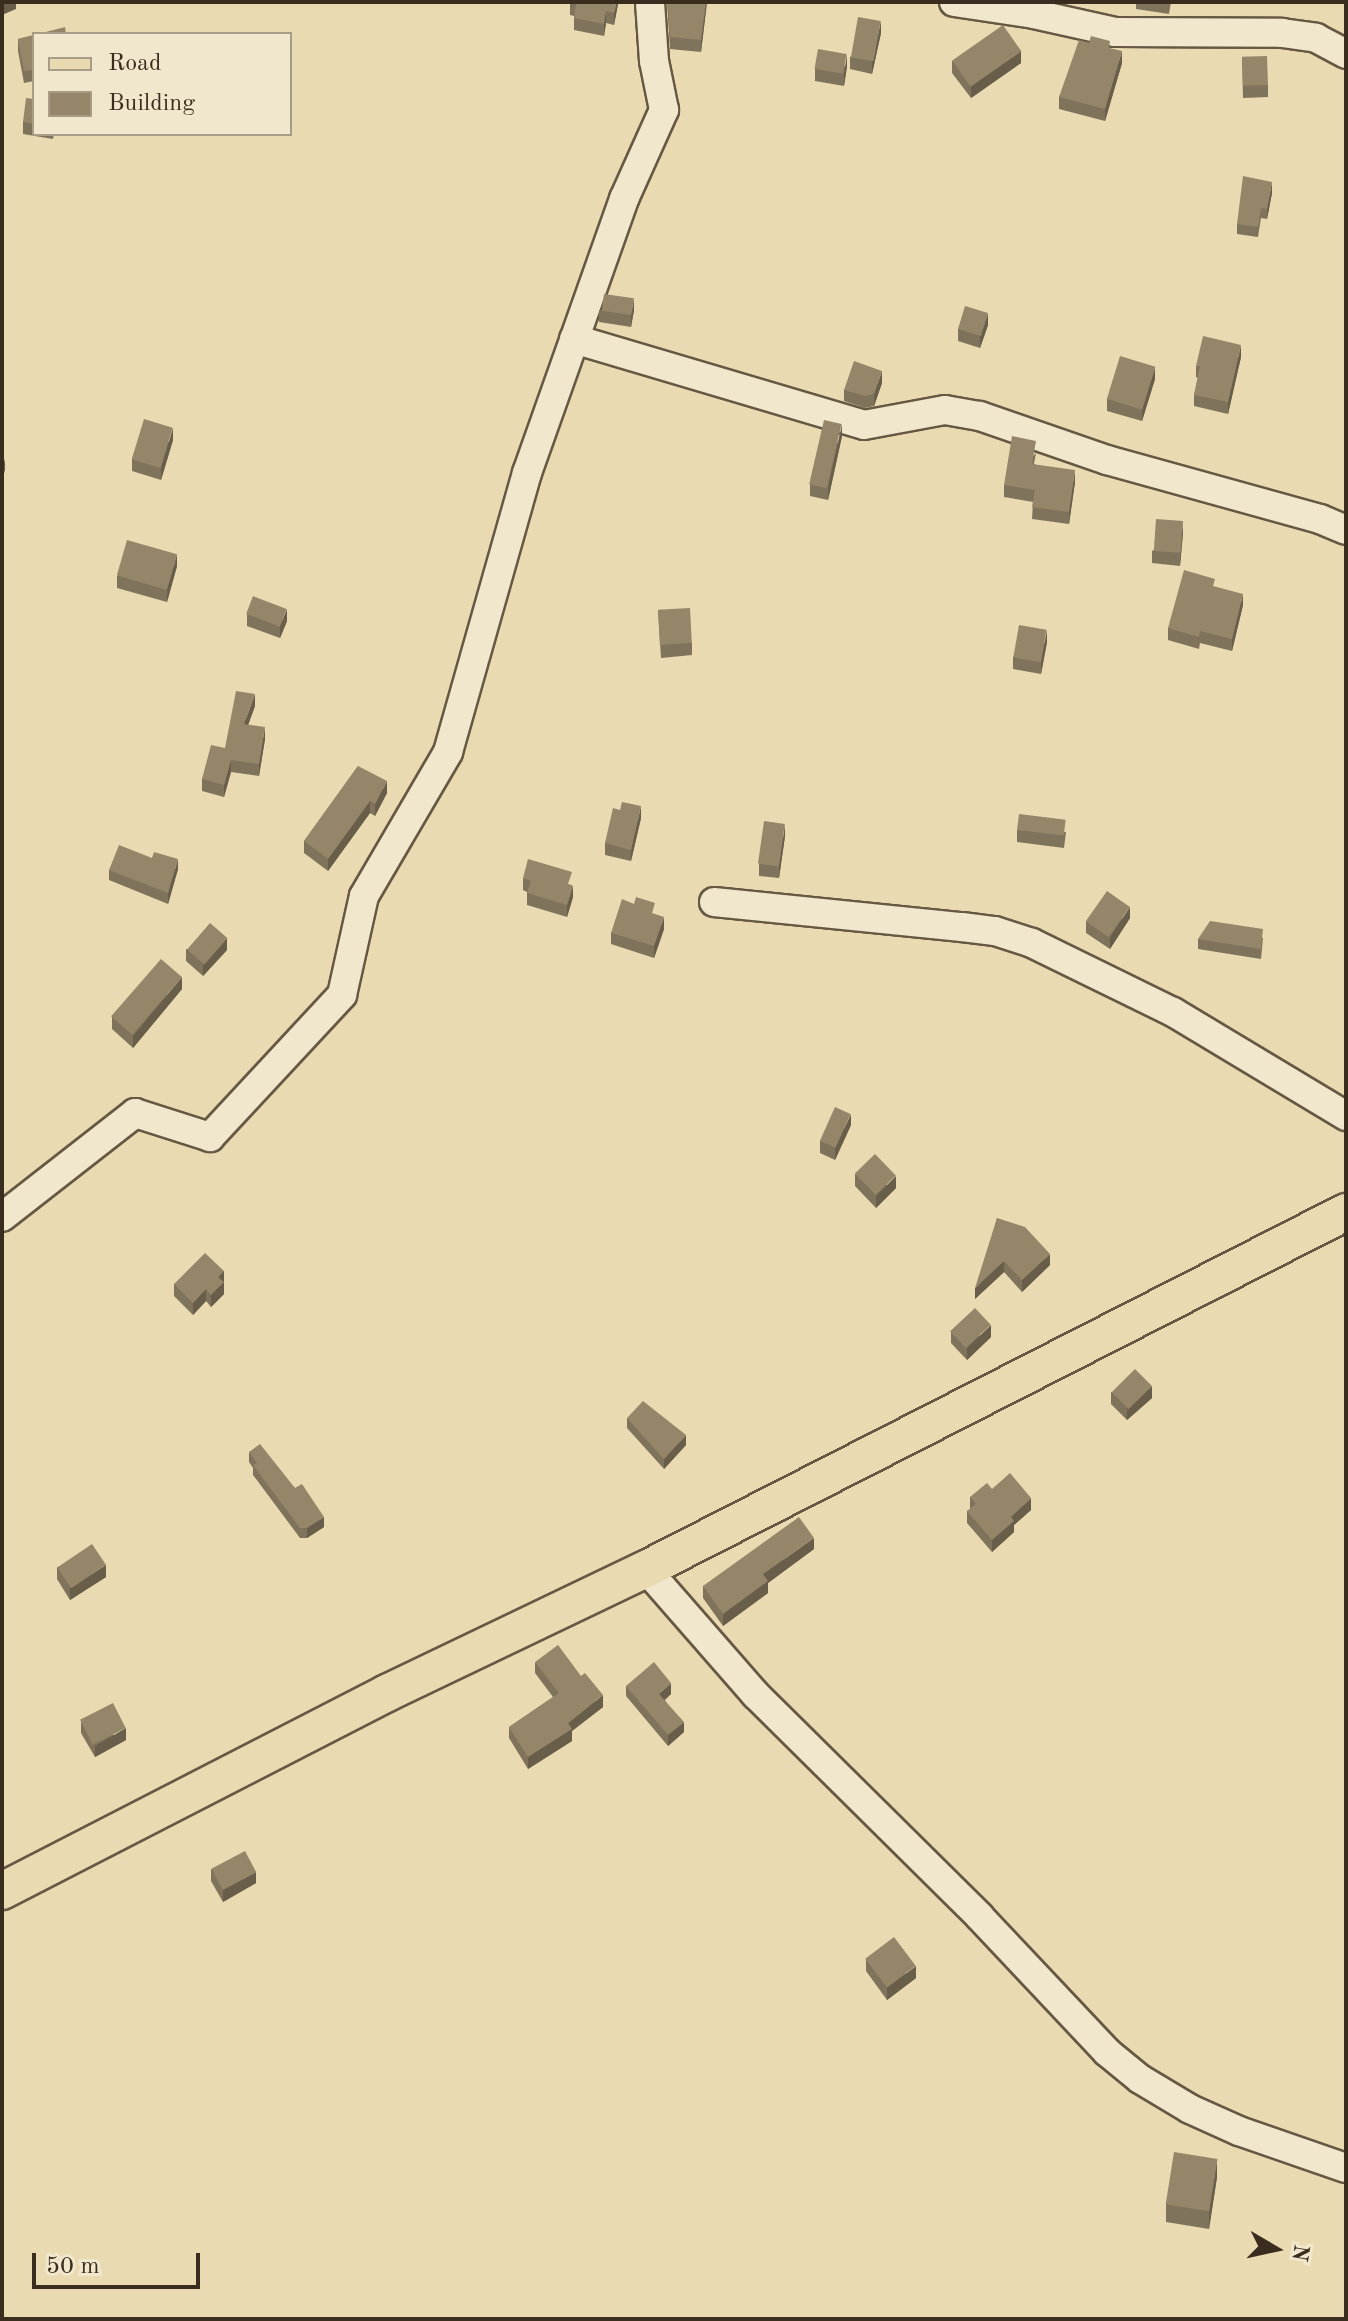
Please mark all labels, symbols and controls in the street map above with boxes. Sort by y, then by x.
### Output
legend [32,32,292,136]
text: Road [108,52,161,76]
text: Building [108,92,195,116]
north arrow [1236,2209,1316,2289]
scale bar [36,2237,204,2287]
text: N [1288,2243,1312,2263]
text: 50 m [46,2255,100,2279]

